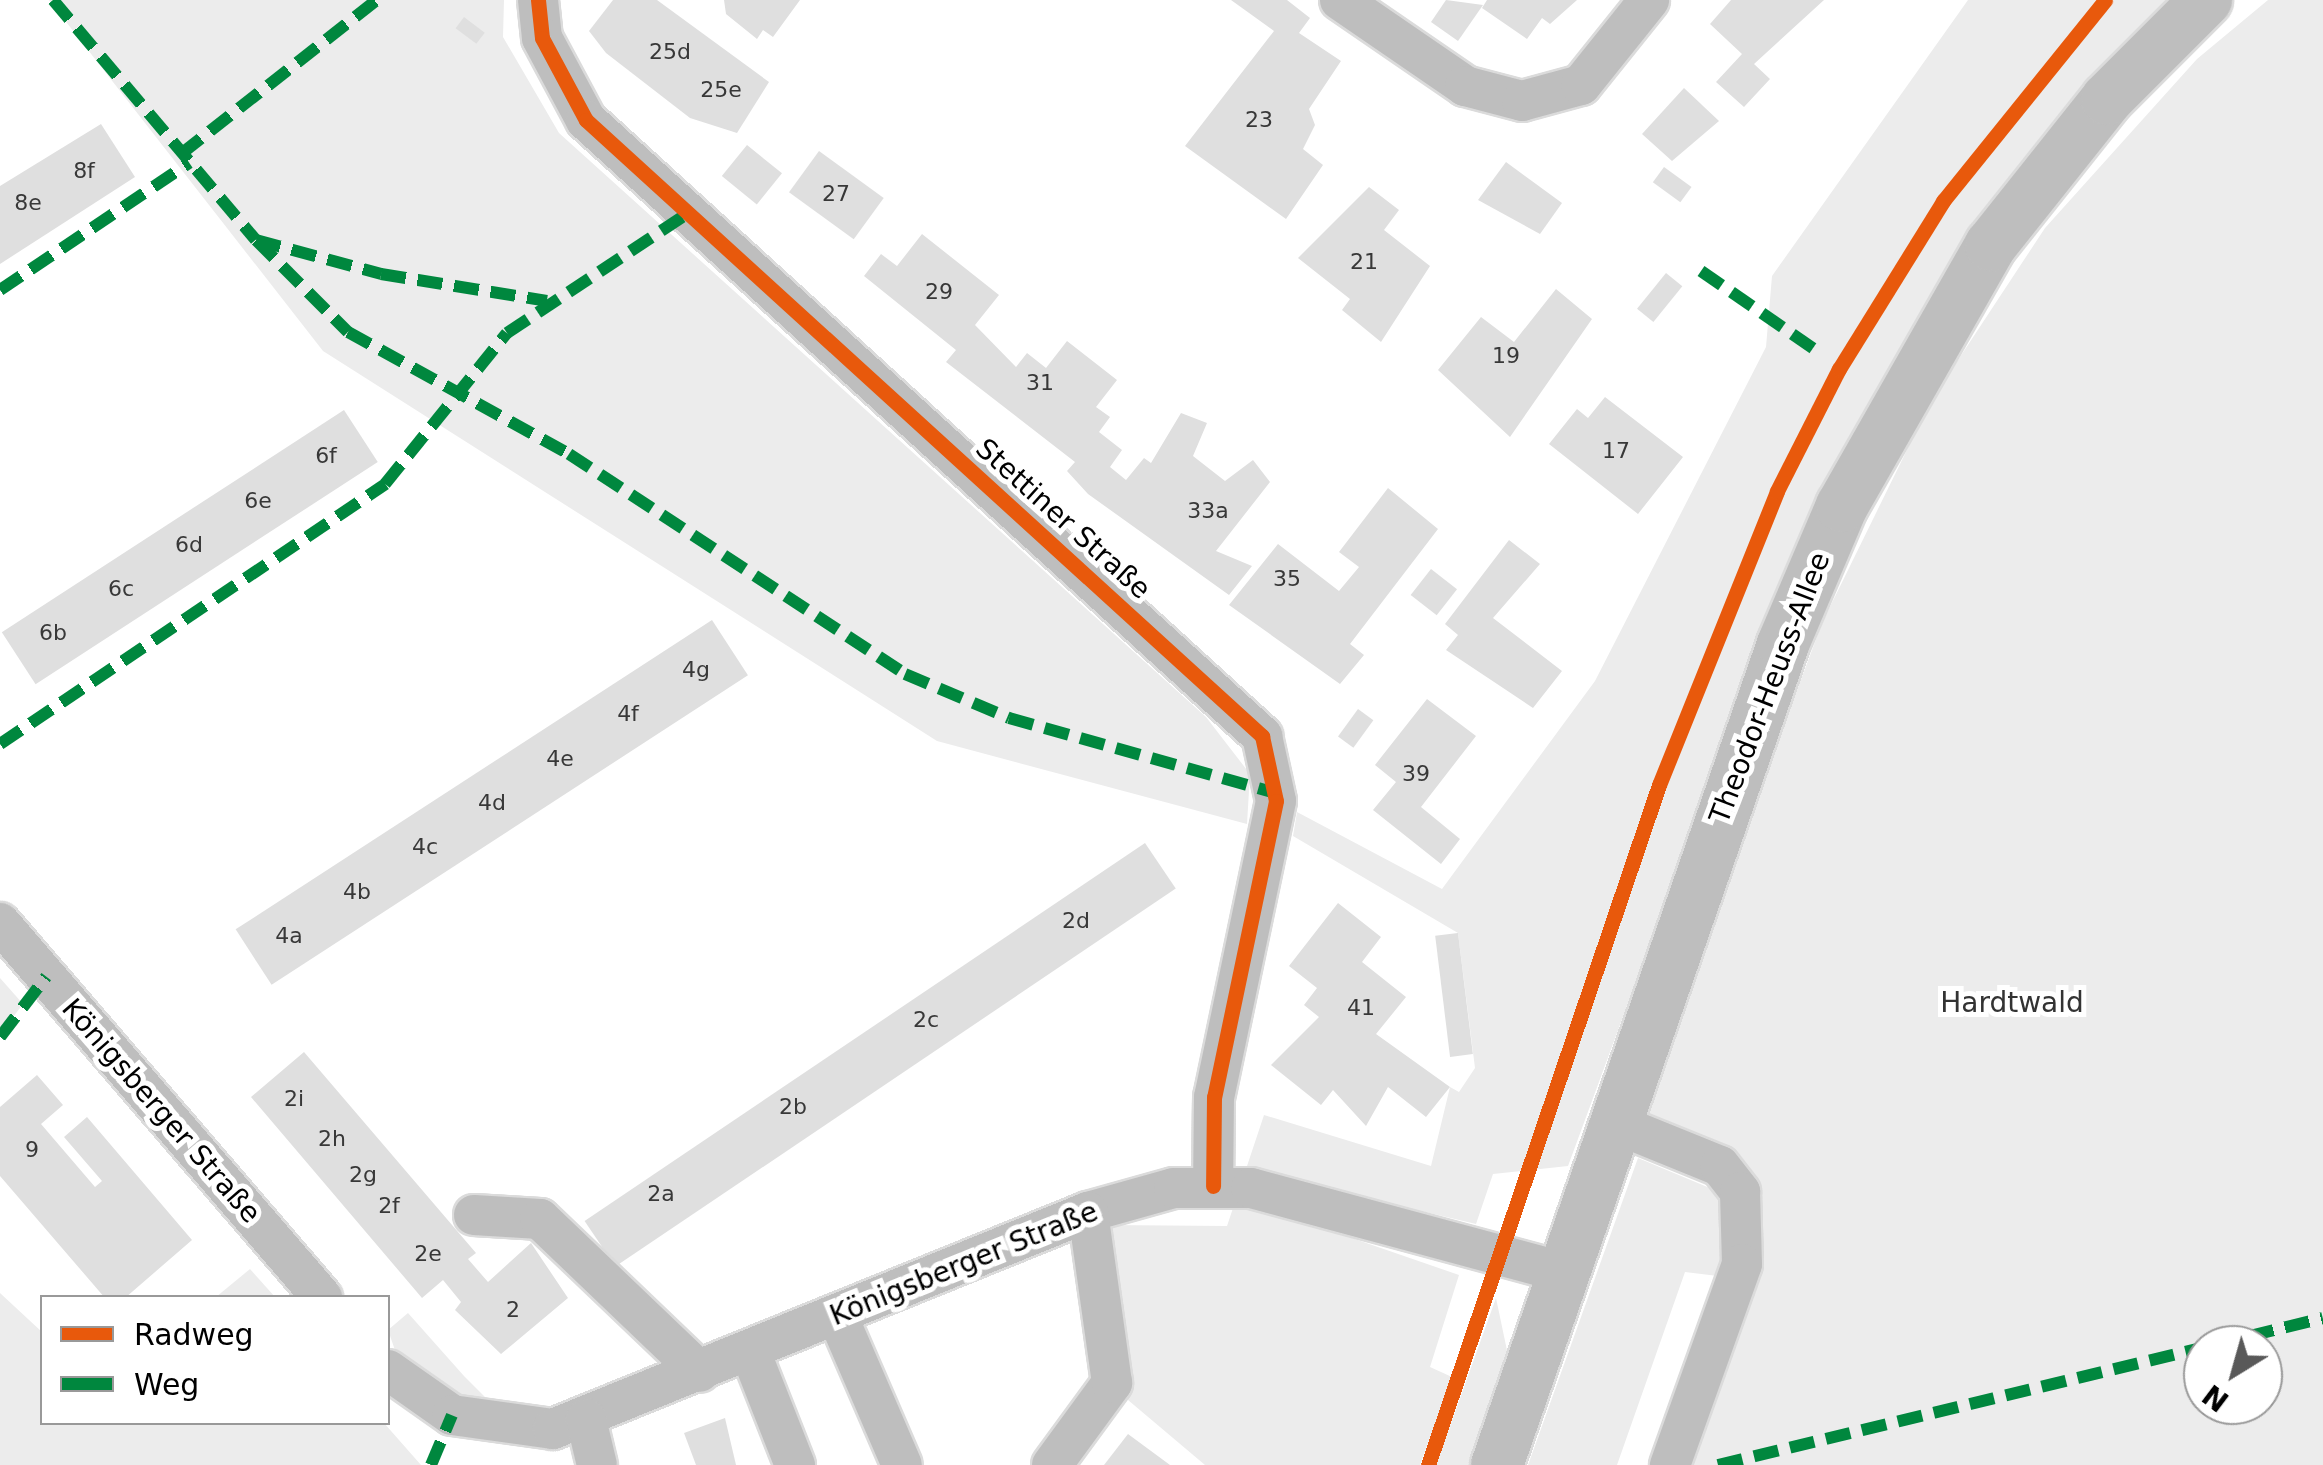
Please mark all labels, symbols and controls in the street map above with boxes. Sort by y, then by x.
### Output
house number: 25d [649,39,691,65]
house number: 25e [700,77,742,103]
house number: 23 [1245,107,1273,133]
house number: 8f [73,158,95,184]
house number: 27 [822,181,850,207]
house number: 8e [14,190,42,216]
house number: 21 [1350,249,1378,275]
house number: 29 [925,279,953,305]
house number: 19 [1492,343,1520,369]
house number: 31 [1026,370,1054,396]
street label: Stettiner Straße [969,432,1157,606]
house number: 17 [1602,438,1630,464]
house number: 6f [315,443,337,469]
house number: 6e [244,488,272,514]
house number: 33a [1187,498,1229,524]
house number: 6d [175,532,203,558]
street label: Theodor-Heuss-Allee [1703,548,1837,828]
house number: 35 [1273,566,1301,592]
house number: 6c [108,576,134,602]
house number: 6b [39,620,67,646]
house number: 4g [682,657,710,683]
house number: 4f [617,701,639,727]
house number: 4e [546,746,574,772]
house number: 39 [1402,761,1430,787]
house number: 4d [478,790,506,816]
house number: 4c [412,834,438,860]
house number: 4b [343,879,371,905]
house number: 2d [1062,908,1090,934]
house number: 4a [275,923,303,949]
park label: Hardtwald [1940,986,2084,1020]
street label: Königsberger Straße [55,992,267,1230]
house number: 41 [1347,995,1375,1021]
house number: 2c [913,1007,939,1033]
house number: 2i [284,1086,304,1112]
house number: 2b [779,1094,807,1120]
house number: 2h [318,1126,346,1152]
house number: 9 [25,1137,39,1163]
house number: 2g [349,1162,377,1188]
house number: 2a [647,1181,675,1207]
house number: 2f [378,1193,400,1219]
street label: Königsberger Straße [825,1195,1103,1333]
house number: 2e [414,1241,442,1267]
legend [40,1295,390,1425]
house number: 2 [506,1297,520,1323]
text: Radweg [134,1317,254,1352]
north arrow [2183,1325,2283,1425]
text: Weg [134,1367,199,1402]
text: N [2197,1378,2235,1418]

